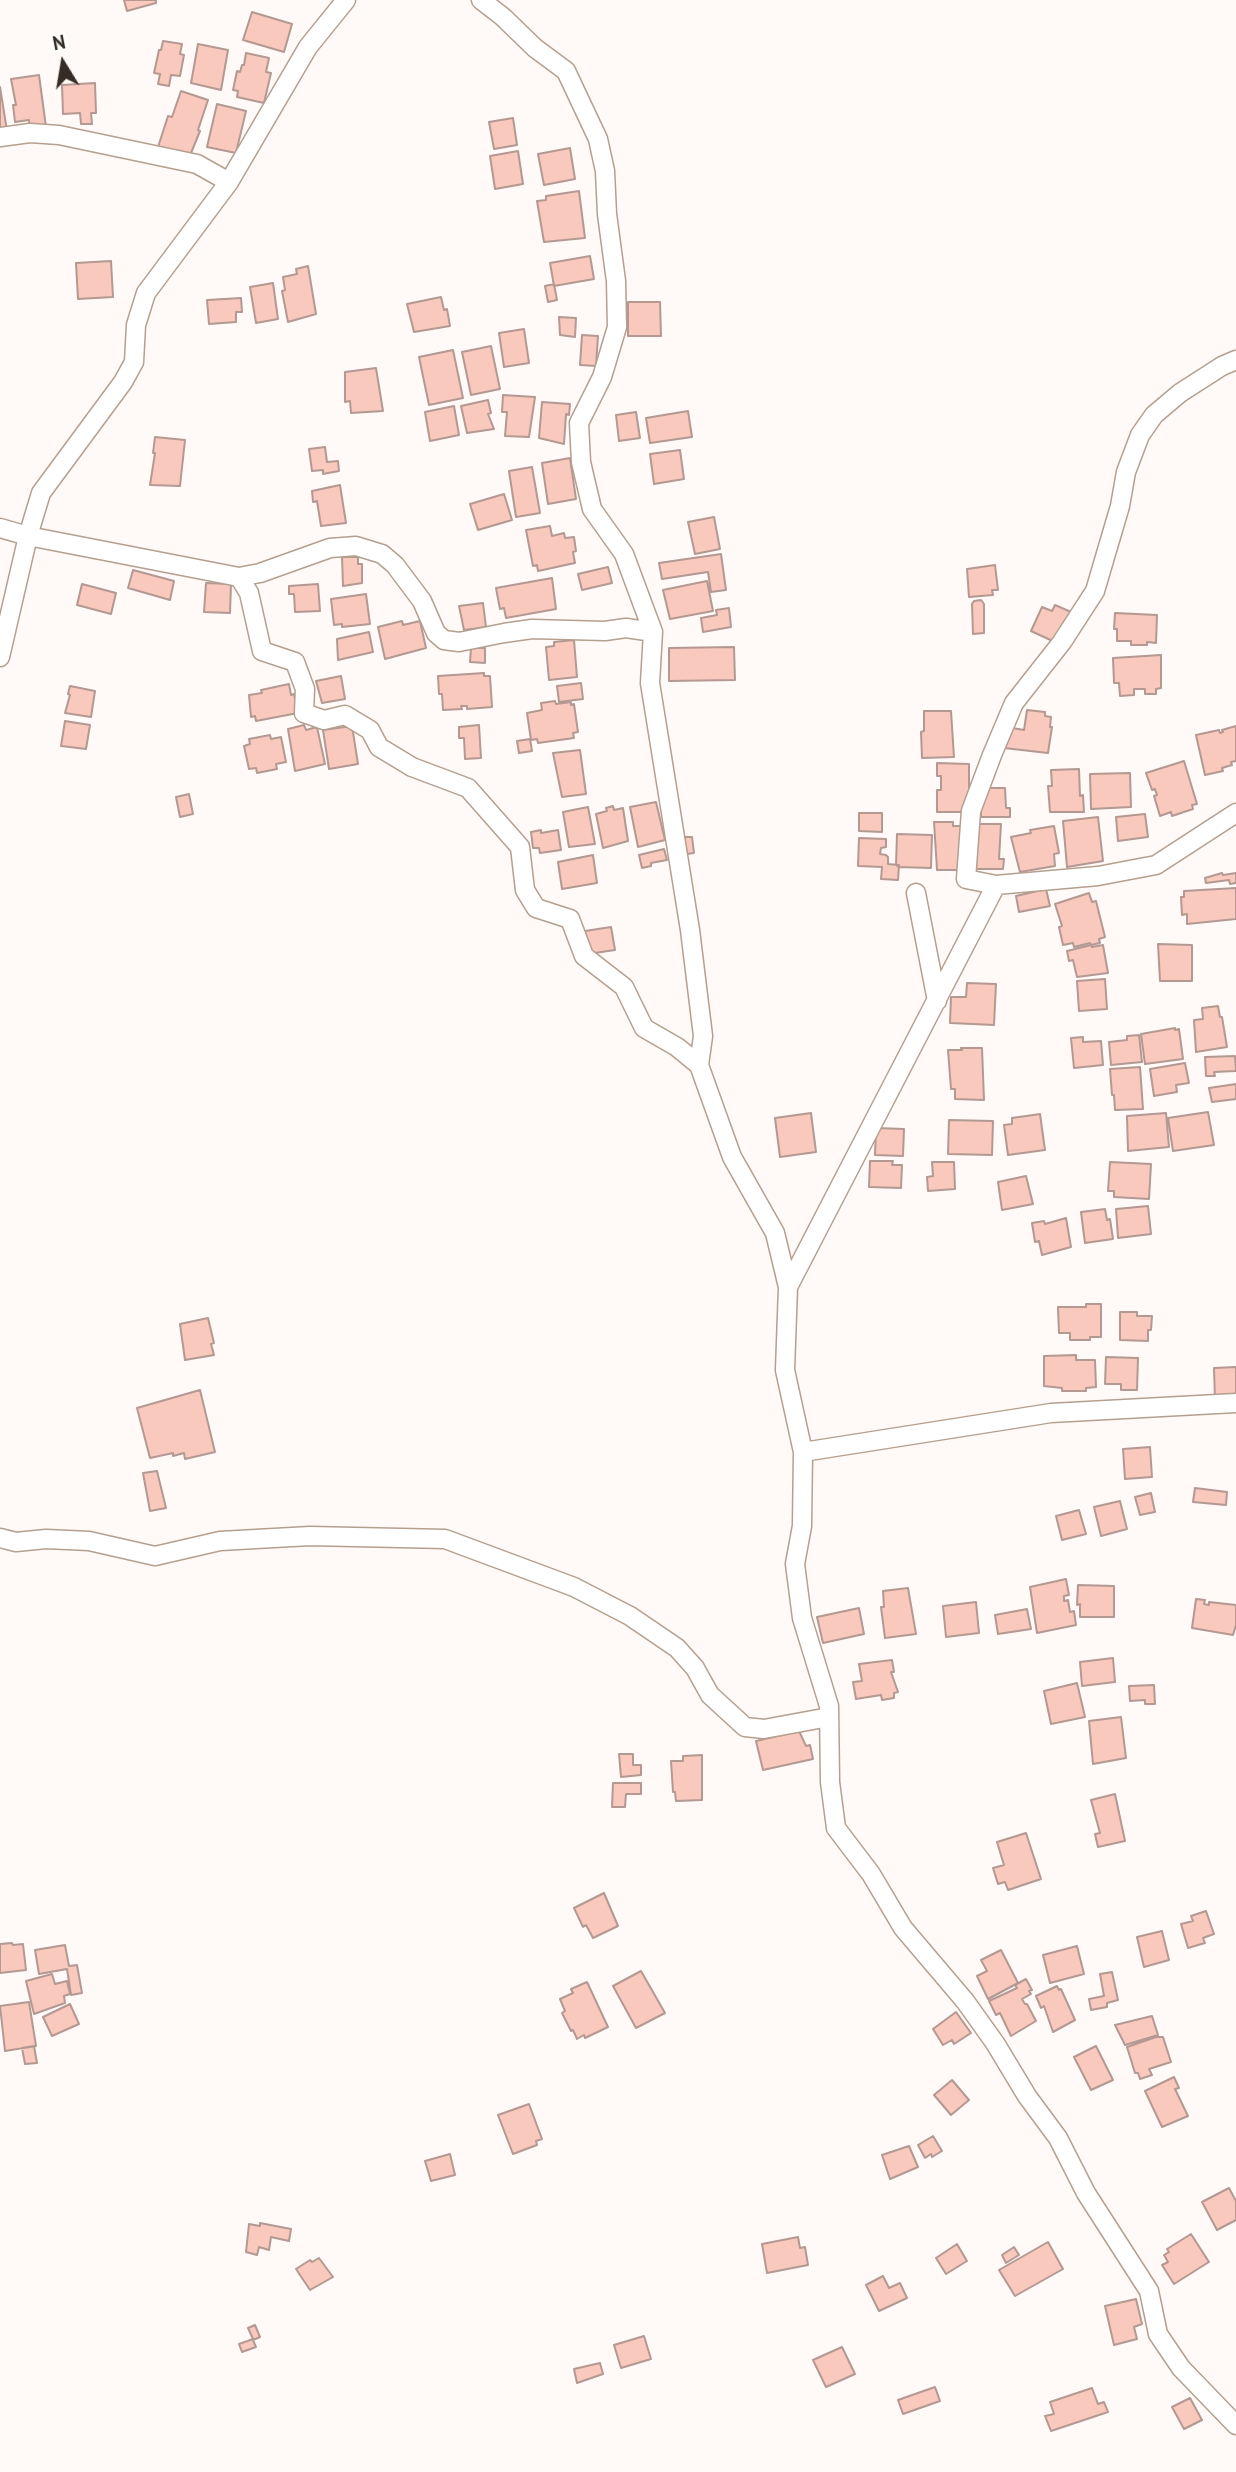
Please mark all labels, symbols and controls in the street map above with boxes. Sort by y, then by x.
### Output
north arrow [28,28,98,98]
text: N [51,29,67,55]

